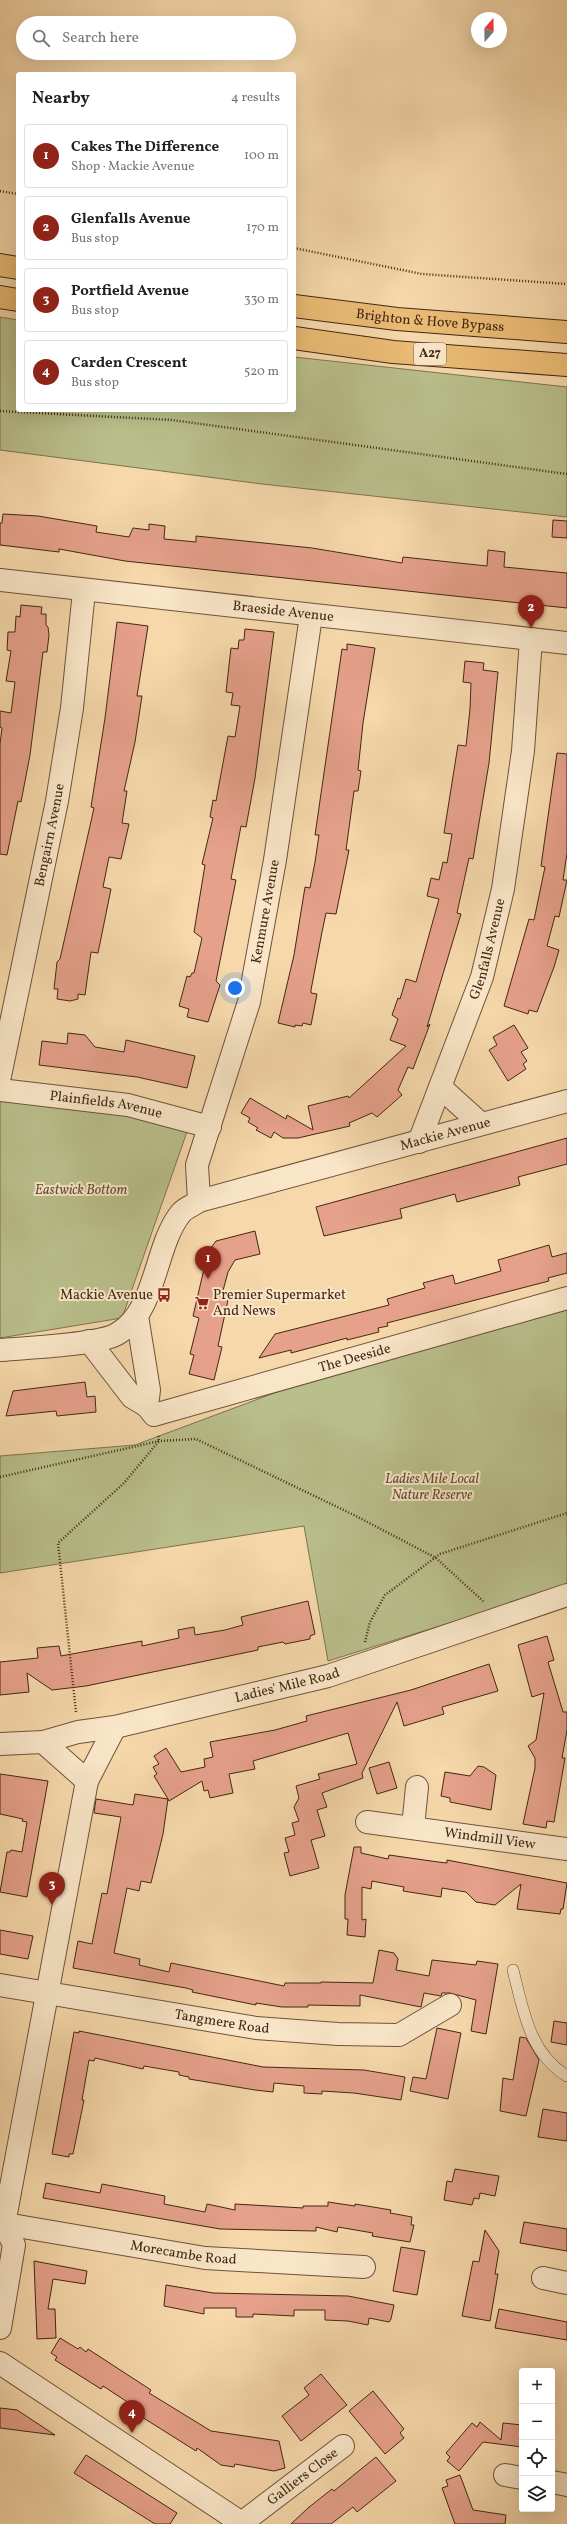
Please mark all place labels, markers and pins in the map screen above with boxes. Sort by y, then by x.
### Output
pin: 2 [518,595,544,628]
pin: 1 [195,1246,221,1279]
place label: Mackie Avenue [60,1286,153,1305]
place label: Premier Supermarket And News [213,1286,346,1321]
bus stop icon: Mackie Avenue [156,1287,172,1303]
supermarket icon: Premier Supermarket And News [194,1295,210,1311]
pin: 3 [39,1872,65,1905]
pin: 4 [119,2400,145,2433]

